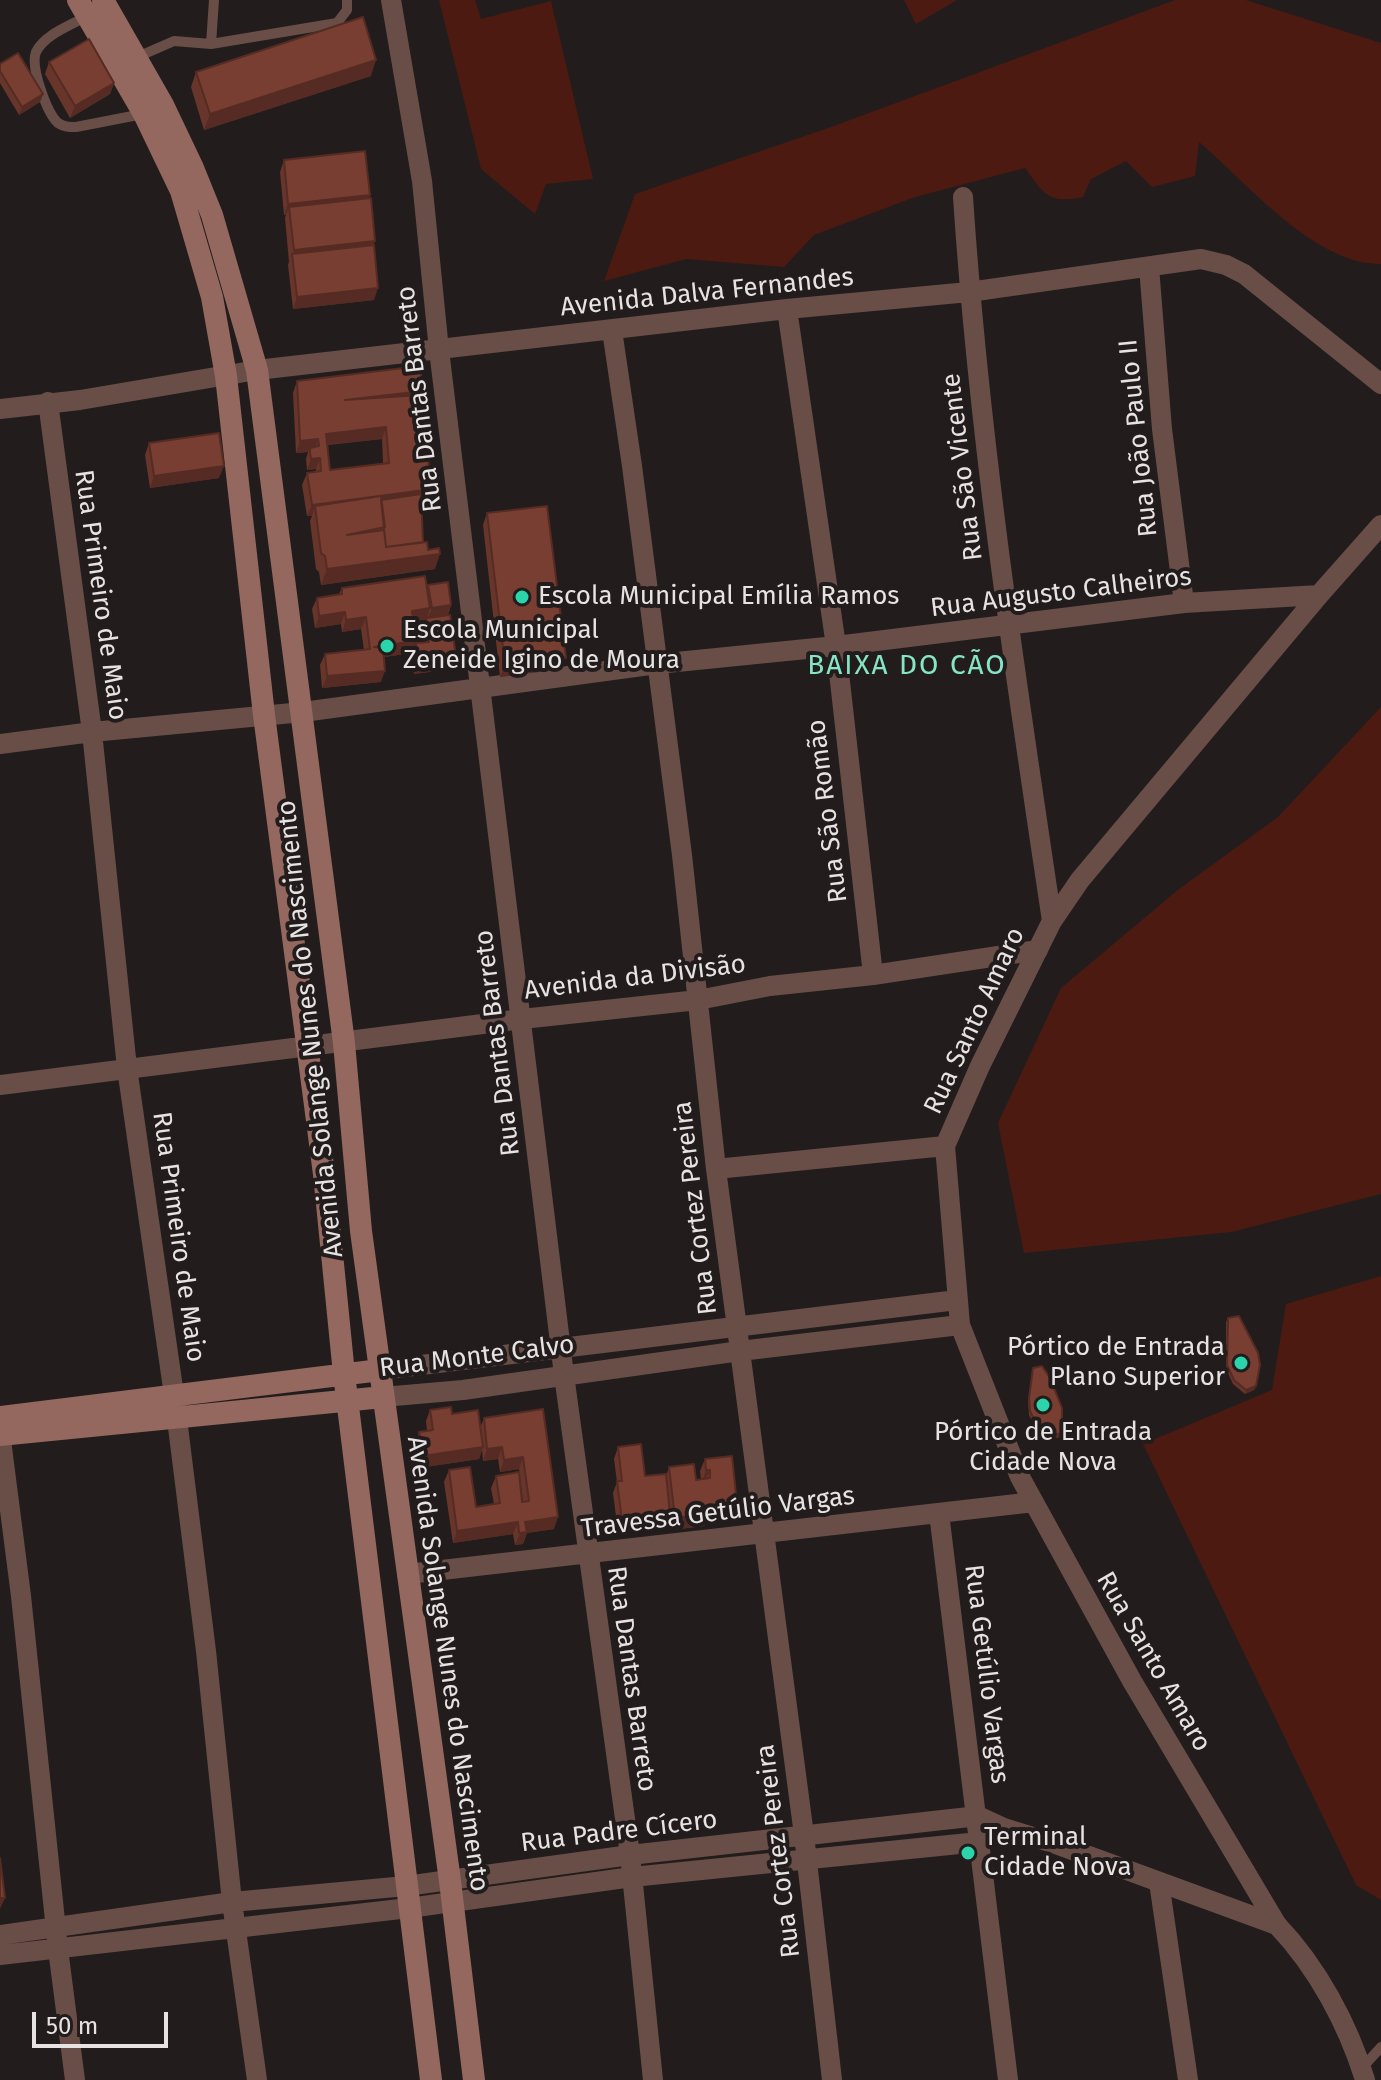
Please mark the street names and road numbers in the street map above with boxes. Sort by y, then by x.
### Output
street label: Avenida Dalva Fernandes [559,262,855,324]
street label: Rua Dantas Barreto [391,284,449,514]
street label: Rua João Paulo II [1113,338,1165,538]
street label: Rua São Vicente [936,372,990,562]
street label: Rua Primeiro de Maio [67,468,133,722]
street label: Rua Augusto Calheiros [929,562,1193,624]
street label: Rua São Romão [801,718,855,904]
street label: Avenida Solange Nunes do Nascimento [271,799,351,1259]
street label: Rua Santo Amaro [918,923,1032,1119]
street label: Rua Dantas Barreto [469,928,527,1158]
street label: Avenida da Divisão [522,949,748,1007]
street label: Rua Cortez Pereira [667,1099,725,1317]
street label: Rua Primeiro de Maio [145,1110,211,1364]
street label: Rua Monte Calvo [378,1330,576,1384]
street label: Avenida Solange Nunes do Nascimento [400,1434,494,1894]
street label: Travessa Getúlio Vargas [579,1481,857,1545]
street label: Rua Getúlio Vargas [957,1563,1015,1785]
street label: Rua Dantas Barreto [600,1564,662,1794]
street label: Rua Santo Amaro [1089,1567,1217,1757]
street label: Rua Cortez Pereira [750,1742,808,1960]
street label: Rua Padre Cícero [519,1804,719,1860]

